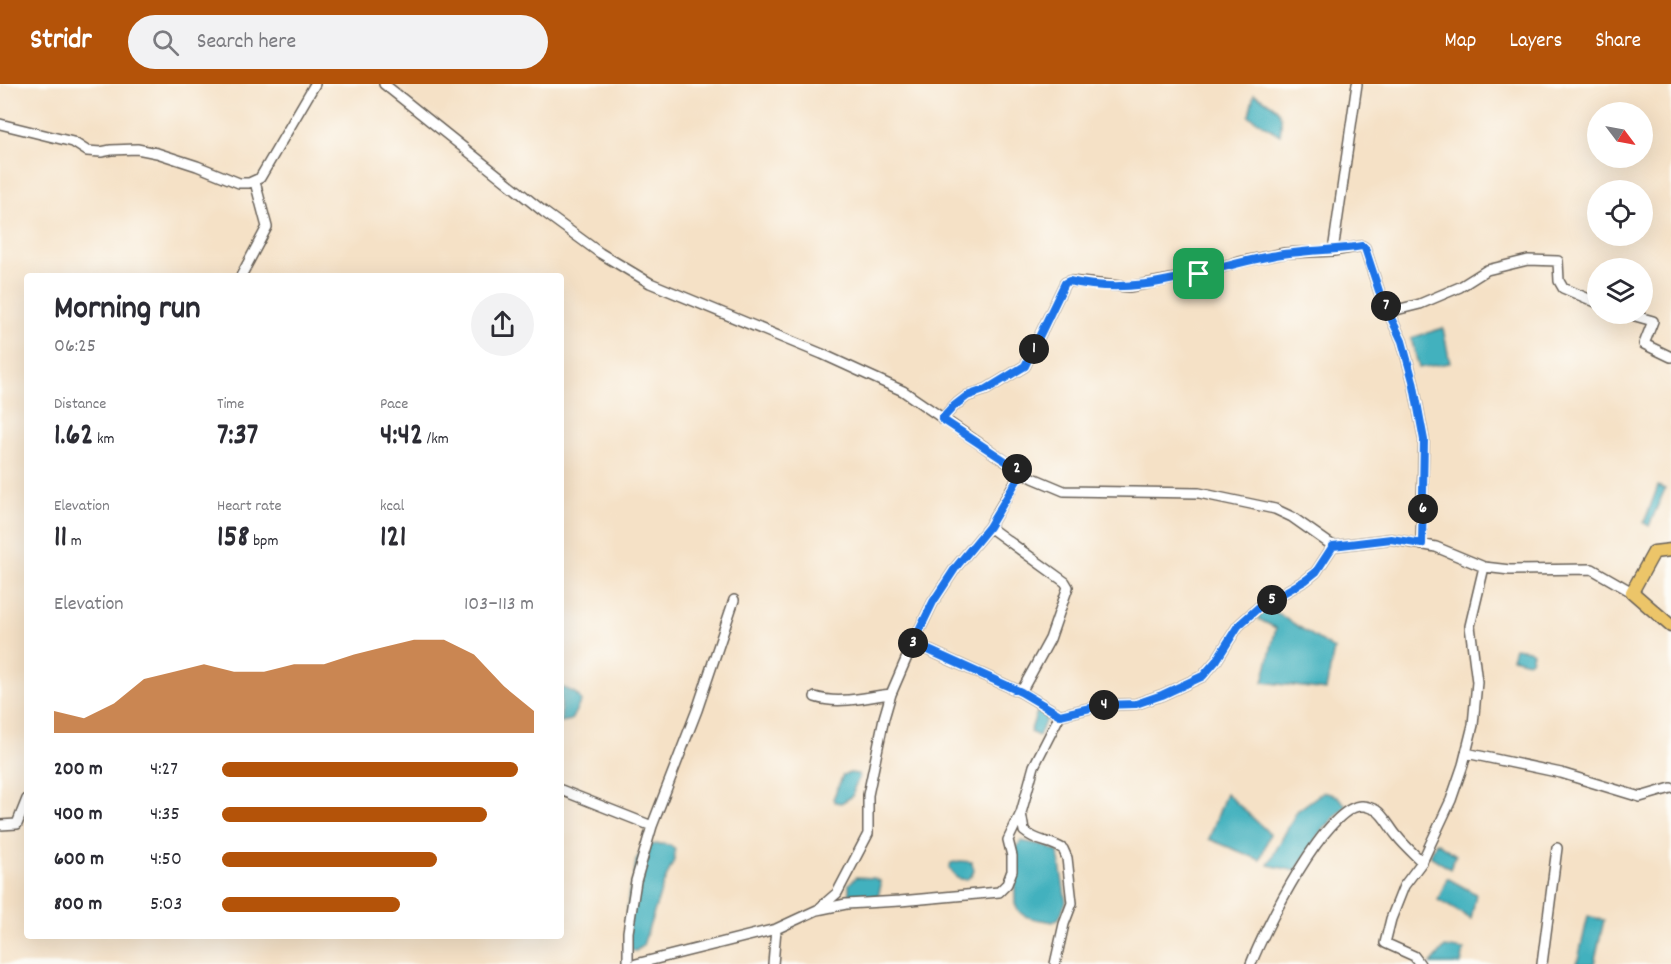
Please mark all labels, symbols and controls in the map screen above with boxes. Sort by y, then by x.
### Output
search box [128,15,548,69]
text: Stridr [30,22,92,62]
icon: search [149,26,182,59]
text: Search here [197,27,296,58]
text: Map [1445,27,1476,57]
text: Layers [1509,27,1562,57]
text: Share [1595,27,1641,57]
north arrow [1587,102,1653,168]
map controls [1587,102,1653,324]
button: locate [1587,180,1653,246]
pin [1173,248,1224,299]
icon: arrive [1182,257,1215,290]
button: layers [1587,258,1653,324]
text: Morning run [54,287,201,334]
pin: 7 [1371,291,1401,321]
button: share [471,293,534,356]
text: 7 [1383,294,1389,317]
text: 06:25 [54,333,96,361]
pin: 1 [1019,334,1049,364]
text: 1 [1032,337,1036,360]
text: Distance [54,393,106,416]
text: Time [217,393,244,416]
text: Pace [380,393,408,416]
text: 1.62 [54,416,93,459]
text: 7:37 [217,416,258,459]
text: 4:42 [380,416,423,459]
text: km [93,428,115,451]
text: /km [423,428,449,451]
pin: 2 [1002,454,1032,484]
text: 2 [1014,457,1021,480]
pin: 6 [1408,494,1438,524]
text: Elevation [54,495,110,518]
text: Heart rate [217,495,282,518]
text: kcal [380,495,404,518]
text: 6 [1419,497,1427,520]
text: 11 [54,518,67,561]
text: 158 [217,518,250,561]
text: 121 [380,518,406,561]
text: m [67,530,82,553]
text: bpm [250,530,278,553]
pin: 5 [1257,585,1287,615]
text: 5 [1268,588,1276,611]
text: Elevation [54,591,124,619]
text: 103–113 m [464,591,534,619]
pin: 3 [898,628,928,658]
text: 3 [909,631,917,654]
pin: 4 [1089,690,1119,720]
text: 4 [1101,693,1107,716]
text: 200 m [54,756,103,784]
text: 4:27 [150,756,178,784]
text: 400 m [54,801,102,829]
text: 4:35 [150,801,180,829]
text: 600 m [54,846,104,874]
text: 4:50 [150,846,182,874]
text: 800 m [54,891,102,919]
text: 5:03 [150,891,182,919]

